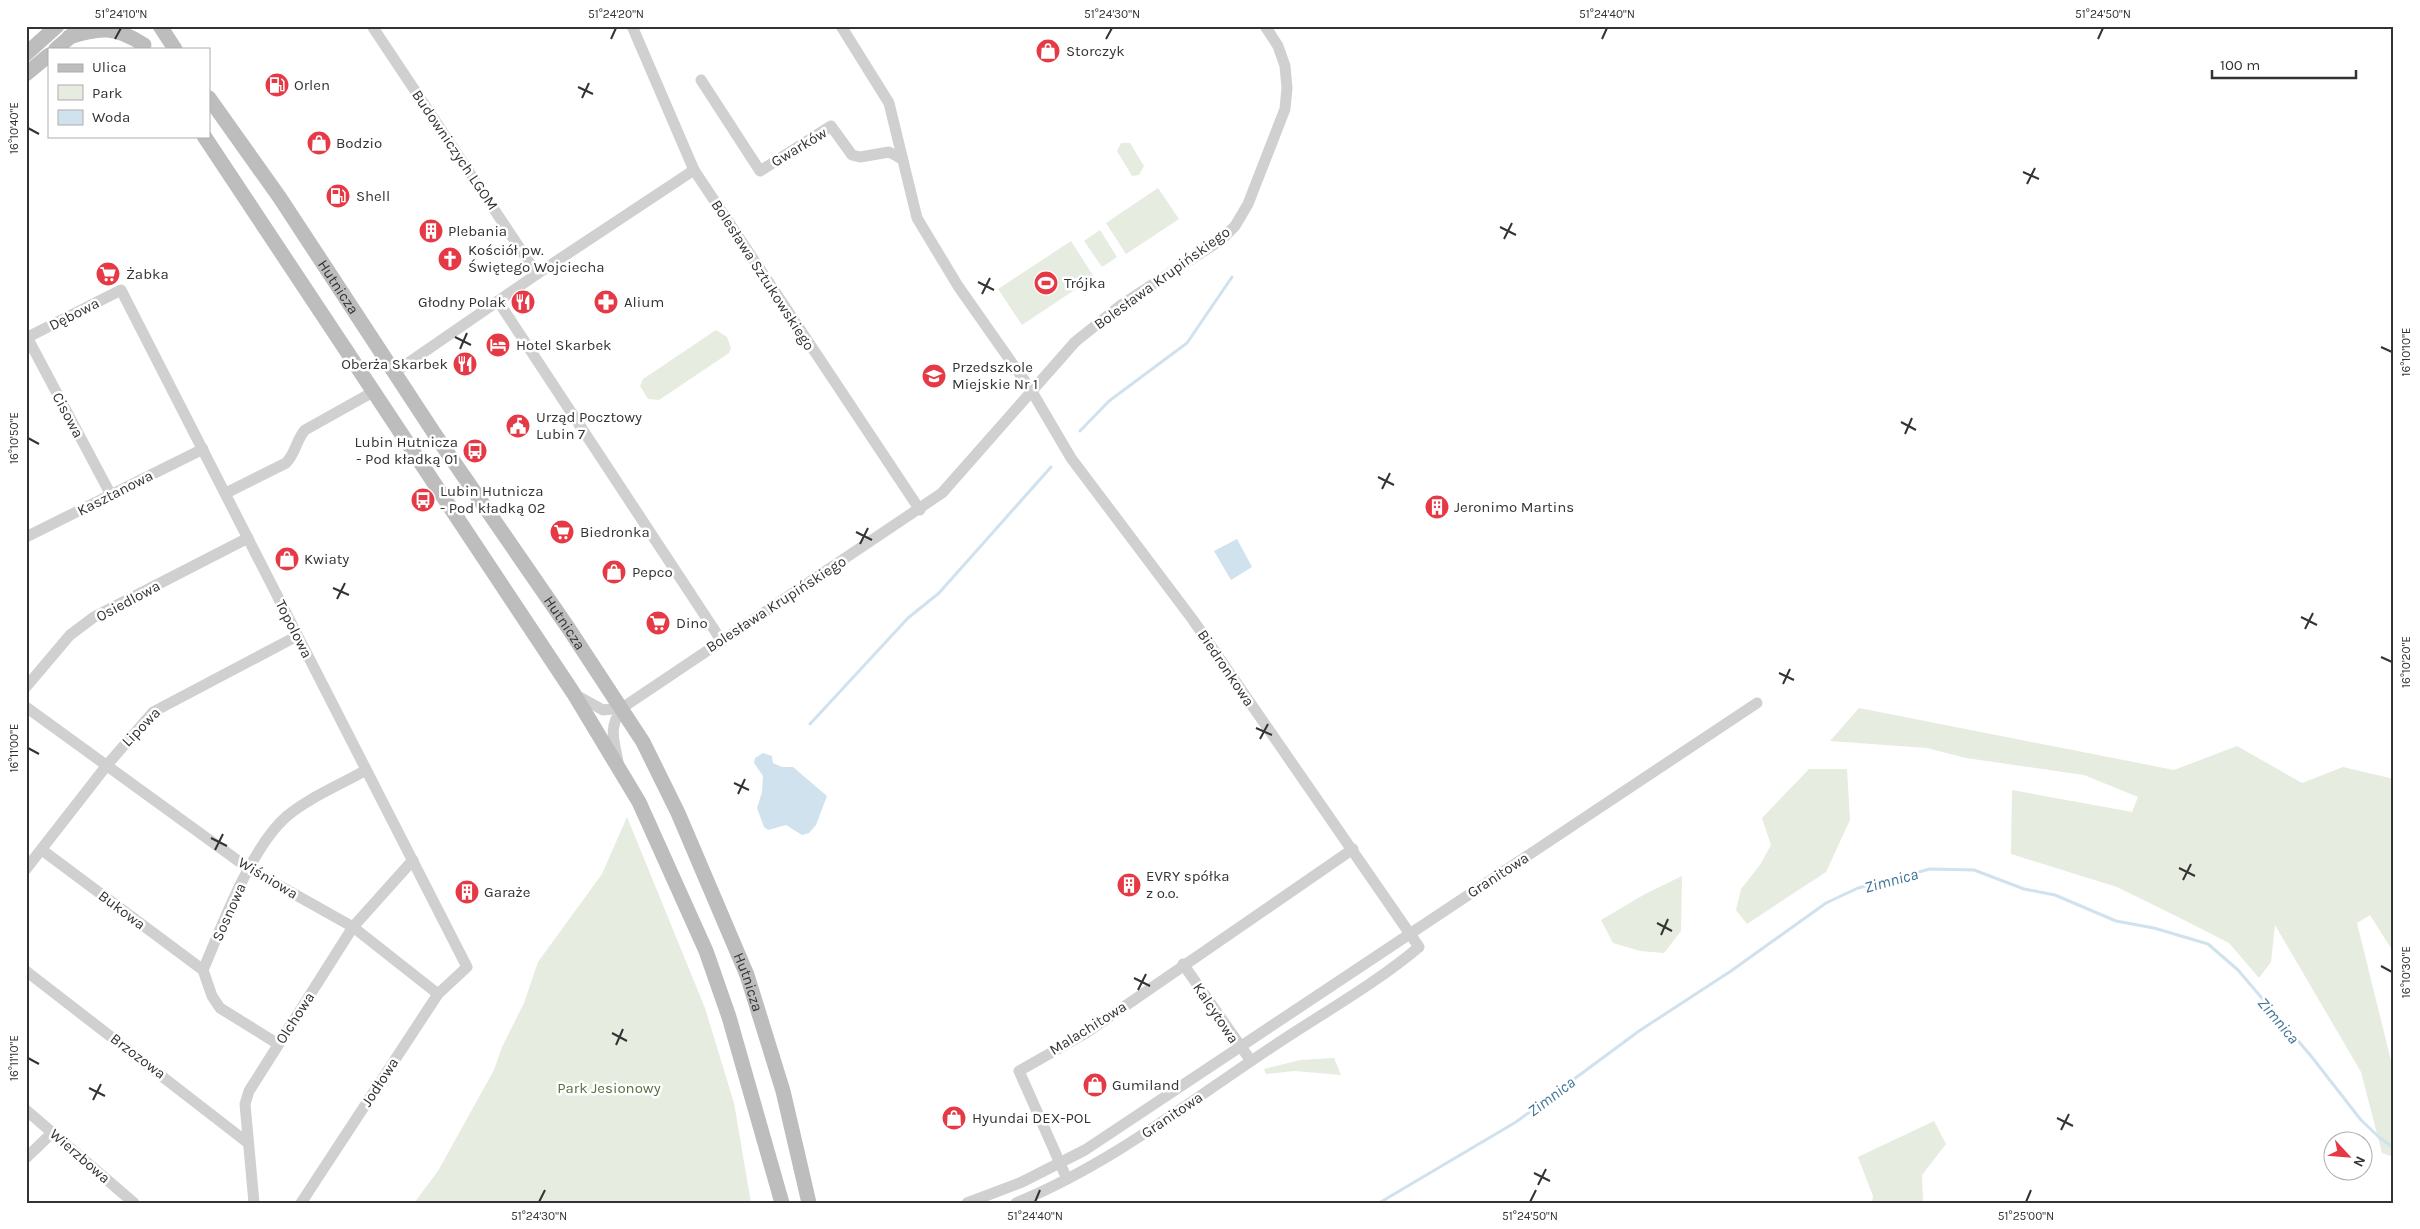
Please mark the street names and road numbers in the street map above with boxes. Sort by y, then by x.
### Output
street label: Budowniczych LGOM [408,86,502,214]
street label: Gwarków [768,123,830,171]
street label: Bolesława Sztukowskiego [708,196,818,354]
street label: Bolesława Krupińskiego [1091,223,1233,333]
street label: Hutnicza [314,256,363,318]
street label: Dębowa [46,294,102,334]
street label: Cisowa [49,389,87,441]
street label: Kasztanowa [74,466,156,520]
street label: Bolesława Krupińskiego [703,552,849,656]
street label: Osiedlowa [93,577,163,625]
street label: Hutnicza [540,592,589,653]
street label: Topolowa [272,597,316,661]
street label: Biedronkowa [1194,626,1258,710]
street label: Lipowa [118,704,164,750]
street label: Granitowa [1464,848,1532,902]
street label: Wiśniowa [235,853,301,903]
street label: Sosnowa [208,880,250,944]
street label: Bukowa [95,887,149,933]
street label: Hutnicza [729,950,767,1014]
street label: Kalcytowa [1189,979,1243,1047]
street label: Olchowa [272,989,318,1047]
street label: Malachitowa [1046,997,1130,1059]
street label: Brzozowa [107,1029,169,1083]
street label: Jodłowa [358,1054,402,1110]
street label: Granitowa [1138,1088,1206,1142]
street label: Wierzbowa [46,1125,114,1187]

